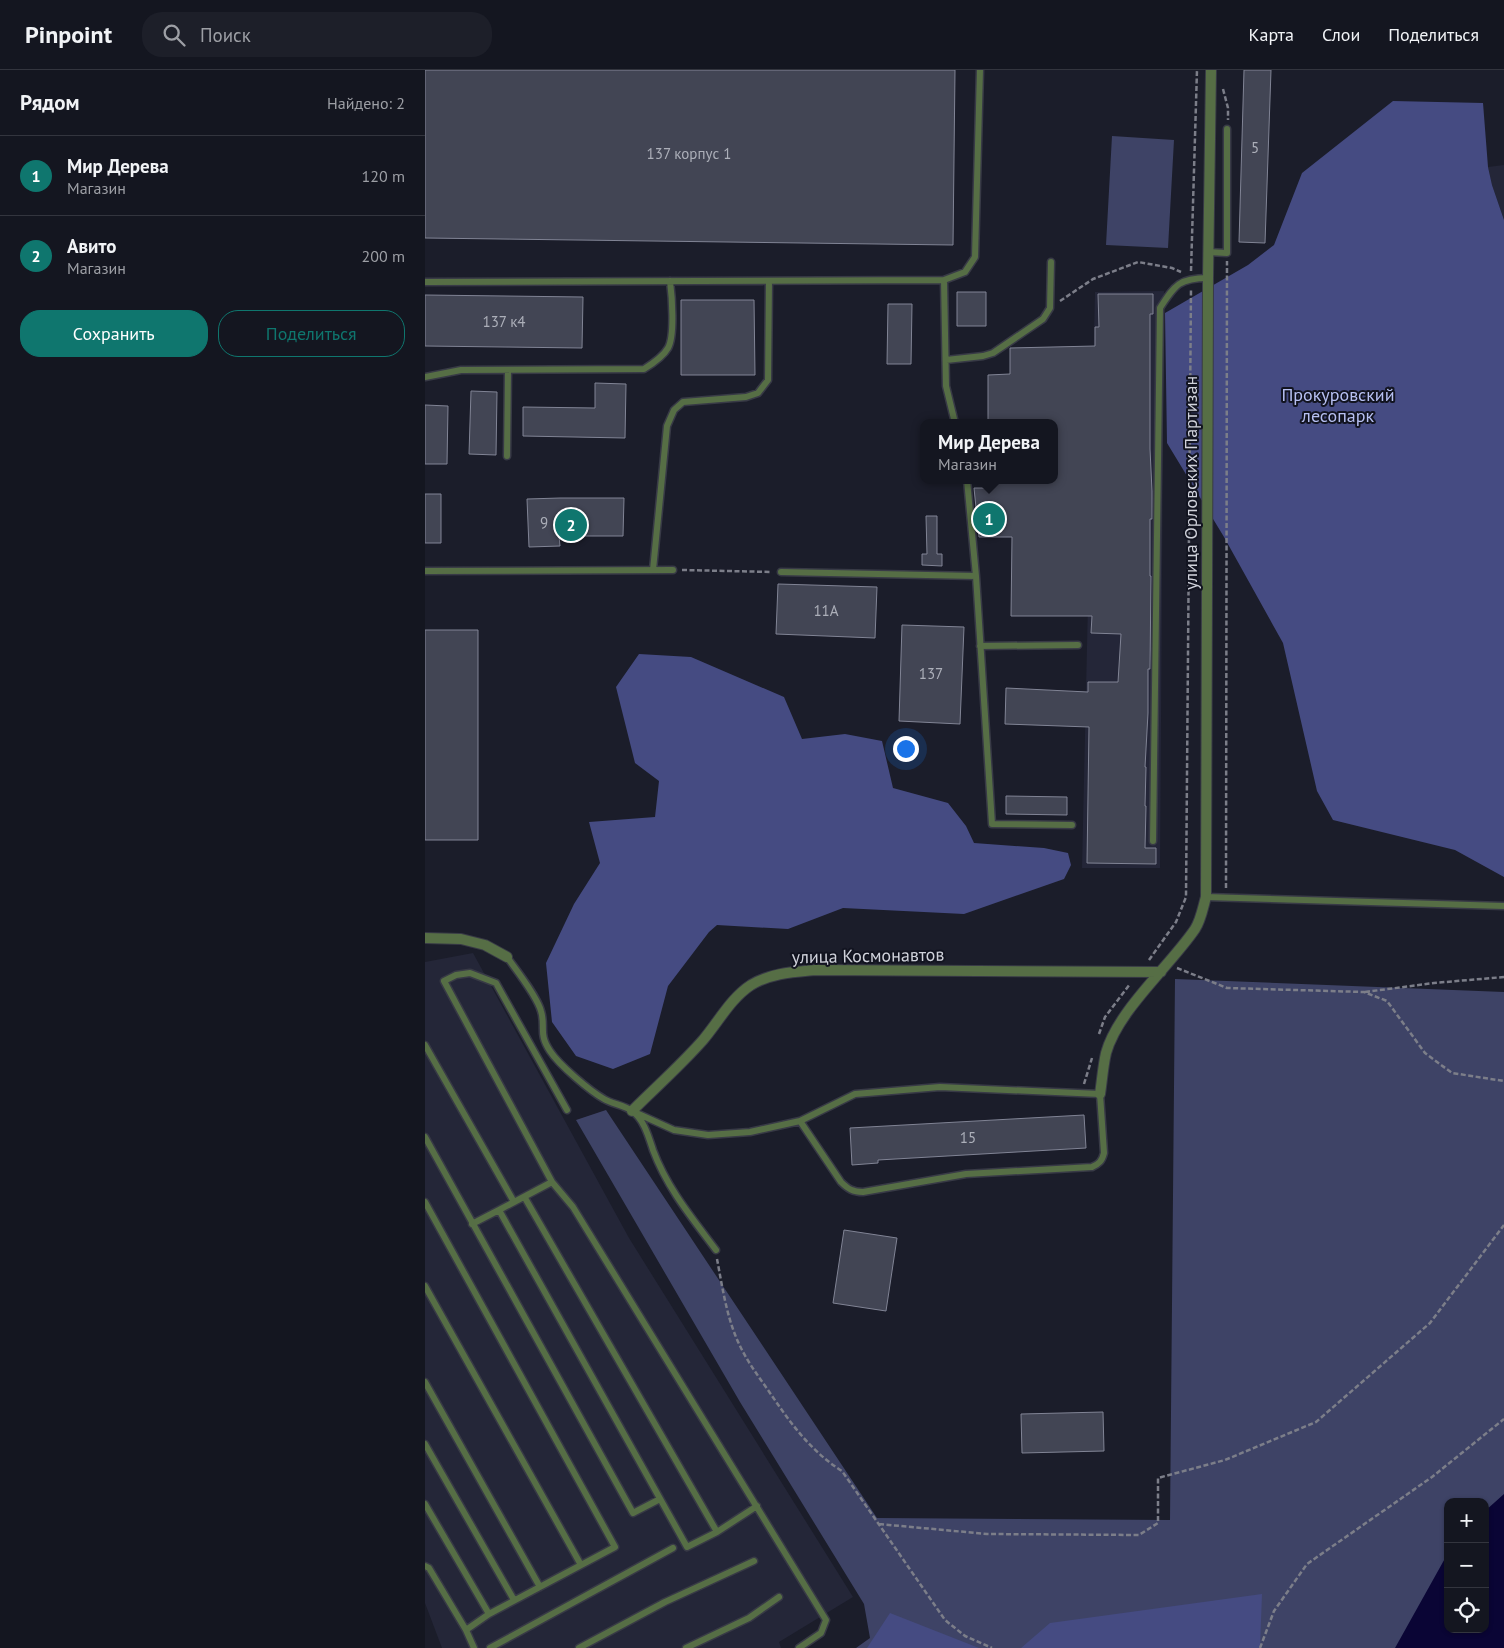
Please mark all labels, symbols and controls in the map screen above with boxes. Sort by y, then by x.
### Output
search box [142,12,492,57]
text: Pinpoint [25,19,112,50]
icon: search [160,21,188,49]
text: Поиск [200,23,251,47]
text: Карта [1249,23,1294,46]
text: Слои [1322,23,1360,46]
text: Поделиться [1388,23,1479,46]
text: Рядом [20,89,79,116]
text: Найдено: 2 [327,93,405,113]
house number: 5 [1251,138,1259,157]
house number: 137 корпус 1 [647,144,731,163]
text: Мир Дерева [67,154,169,178]
text: 1 [31,166,41,186]
text: 120 m [362,166,405,186]
text: Магазин [67,178,126,198]
text: Авито [67,234,116,258]
text: 2 [31,246,41,266]
text: 200 m [362,246,405,266]
text: Магазин [67,258,126,278]
button: Сохранить [20,310,208,357]
button: Поделиться [218,310,405,357]
house number: 137 к4 [482,312,526,331]
street label: улица Орловских Партизан [1179,376,1202,590]
park label: Прокуровский лесопарк [1282,383,1395,427]
popup [920,419,1058,484]
text: Мир Дерева [938,430,1040,454]
text: Магазин [938,454,997,474]
pin: 1 [973,500,1005,538]
pin: 2 [555,506,587,544]
house number: 9 [540,513,548,532]
house number: 11А [813,601,839,620]
house number: 137 [919,664,943,683]
your location [893,736,919,762]
street label: улица Космонавтов [792,943,944,968]
house number: 15 [960,1128,976,1147]
map controls [1444,1498,1489,1633]
button: + [1444,1498,1489,1543]
button: − [1444,1543,1489,1588]
button: locate [1444,1588,1489,1633]

